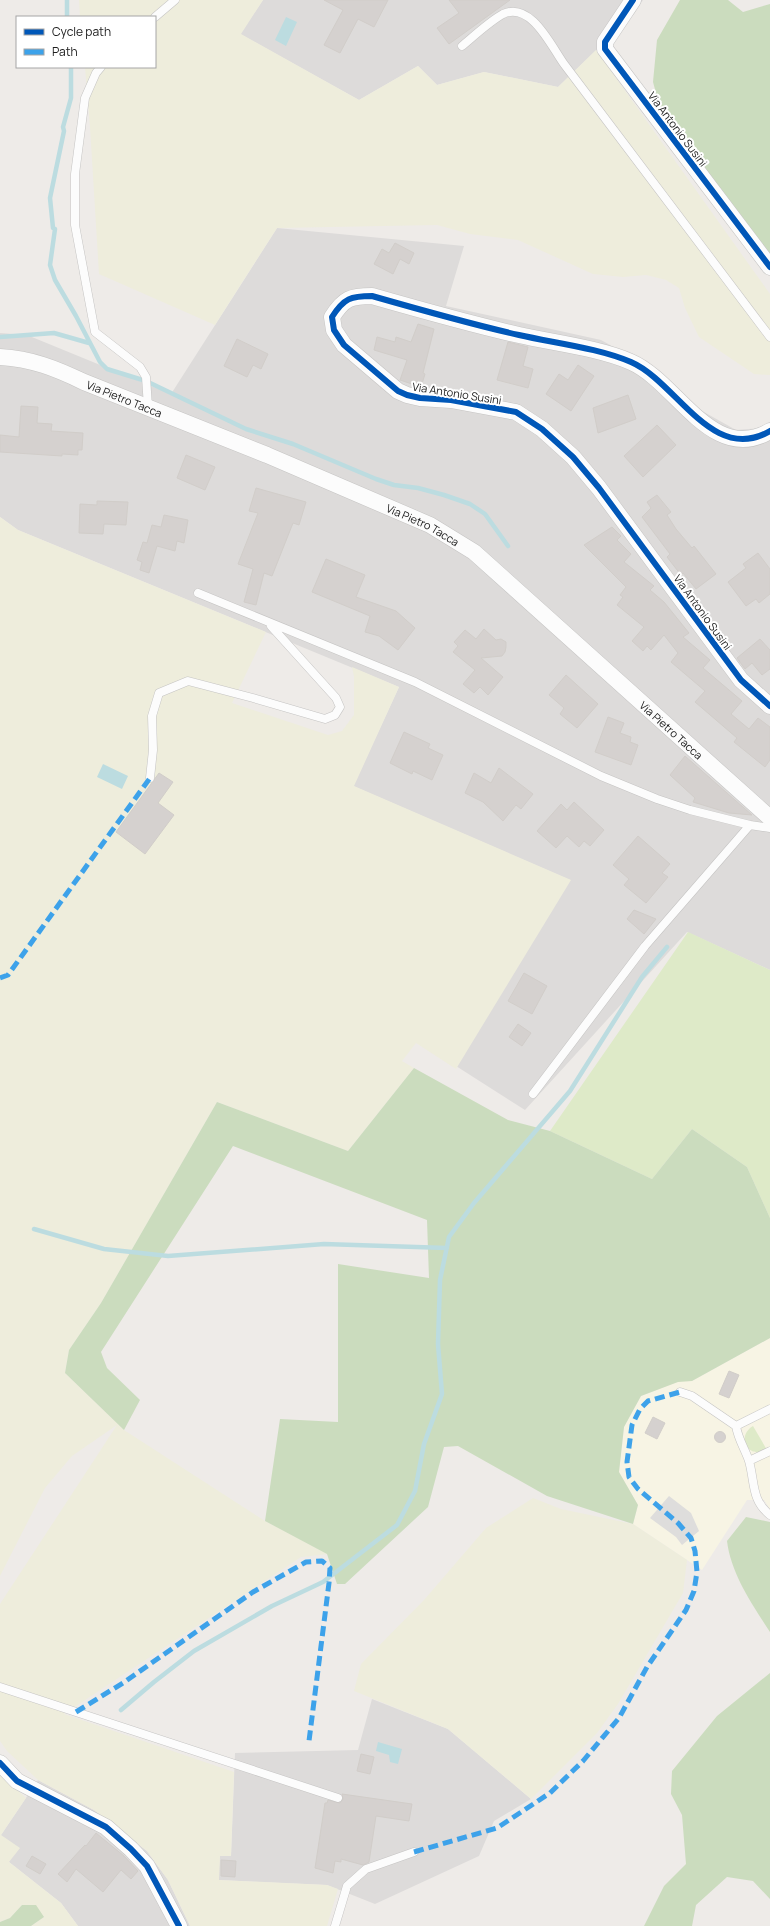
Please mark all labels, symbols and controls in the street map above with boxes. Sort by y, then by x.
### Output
legend [16,16,156,68]
text: Cycle path [52,23,111,40]
text: Path [52,43,78,60]
street label: Via Antonio Susini [645,89,711,169]
street label: Via Pietro Tacca [85,376,165,420]
street label: Via Antonio Susini [411,379,503,407]
street label: Via Pietro Tacca [384,500,462,549]
street label: Via Antonio Susini [670,571,736,653]
street label: Via Pietro Tacca [637,697,706,762]

